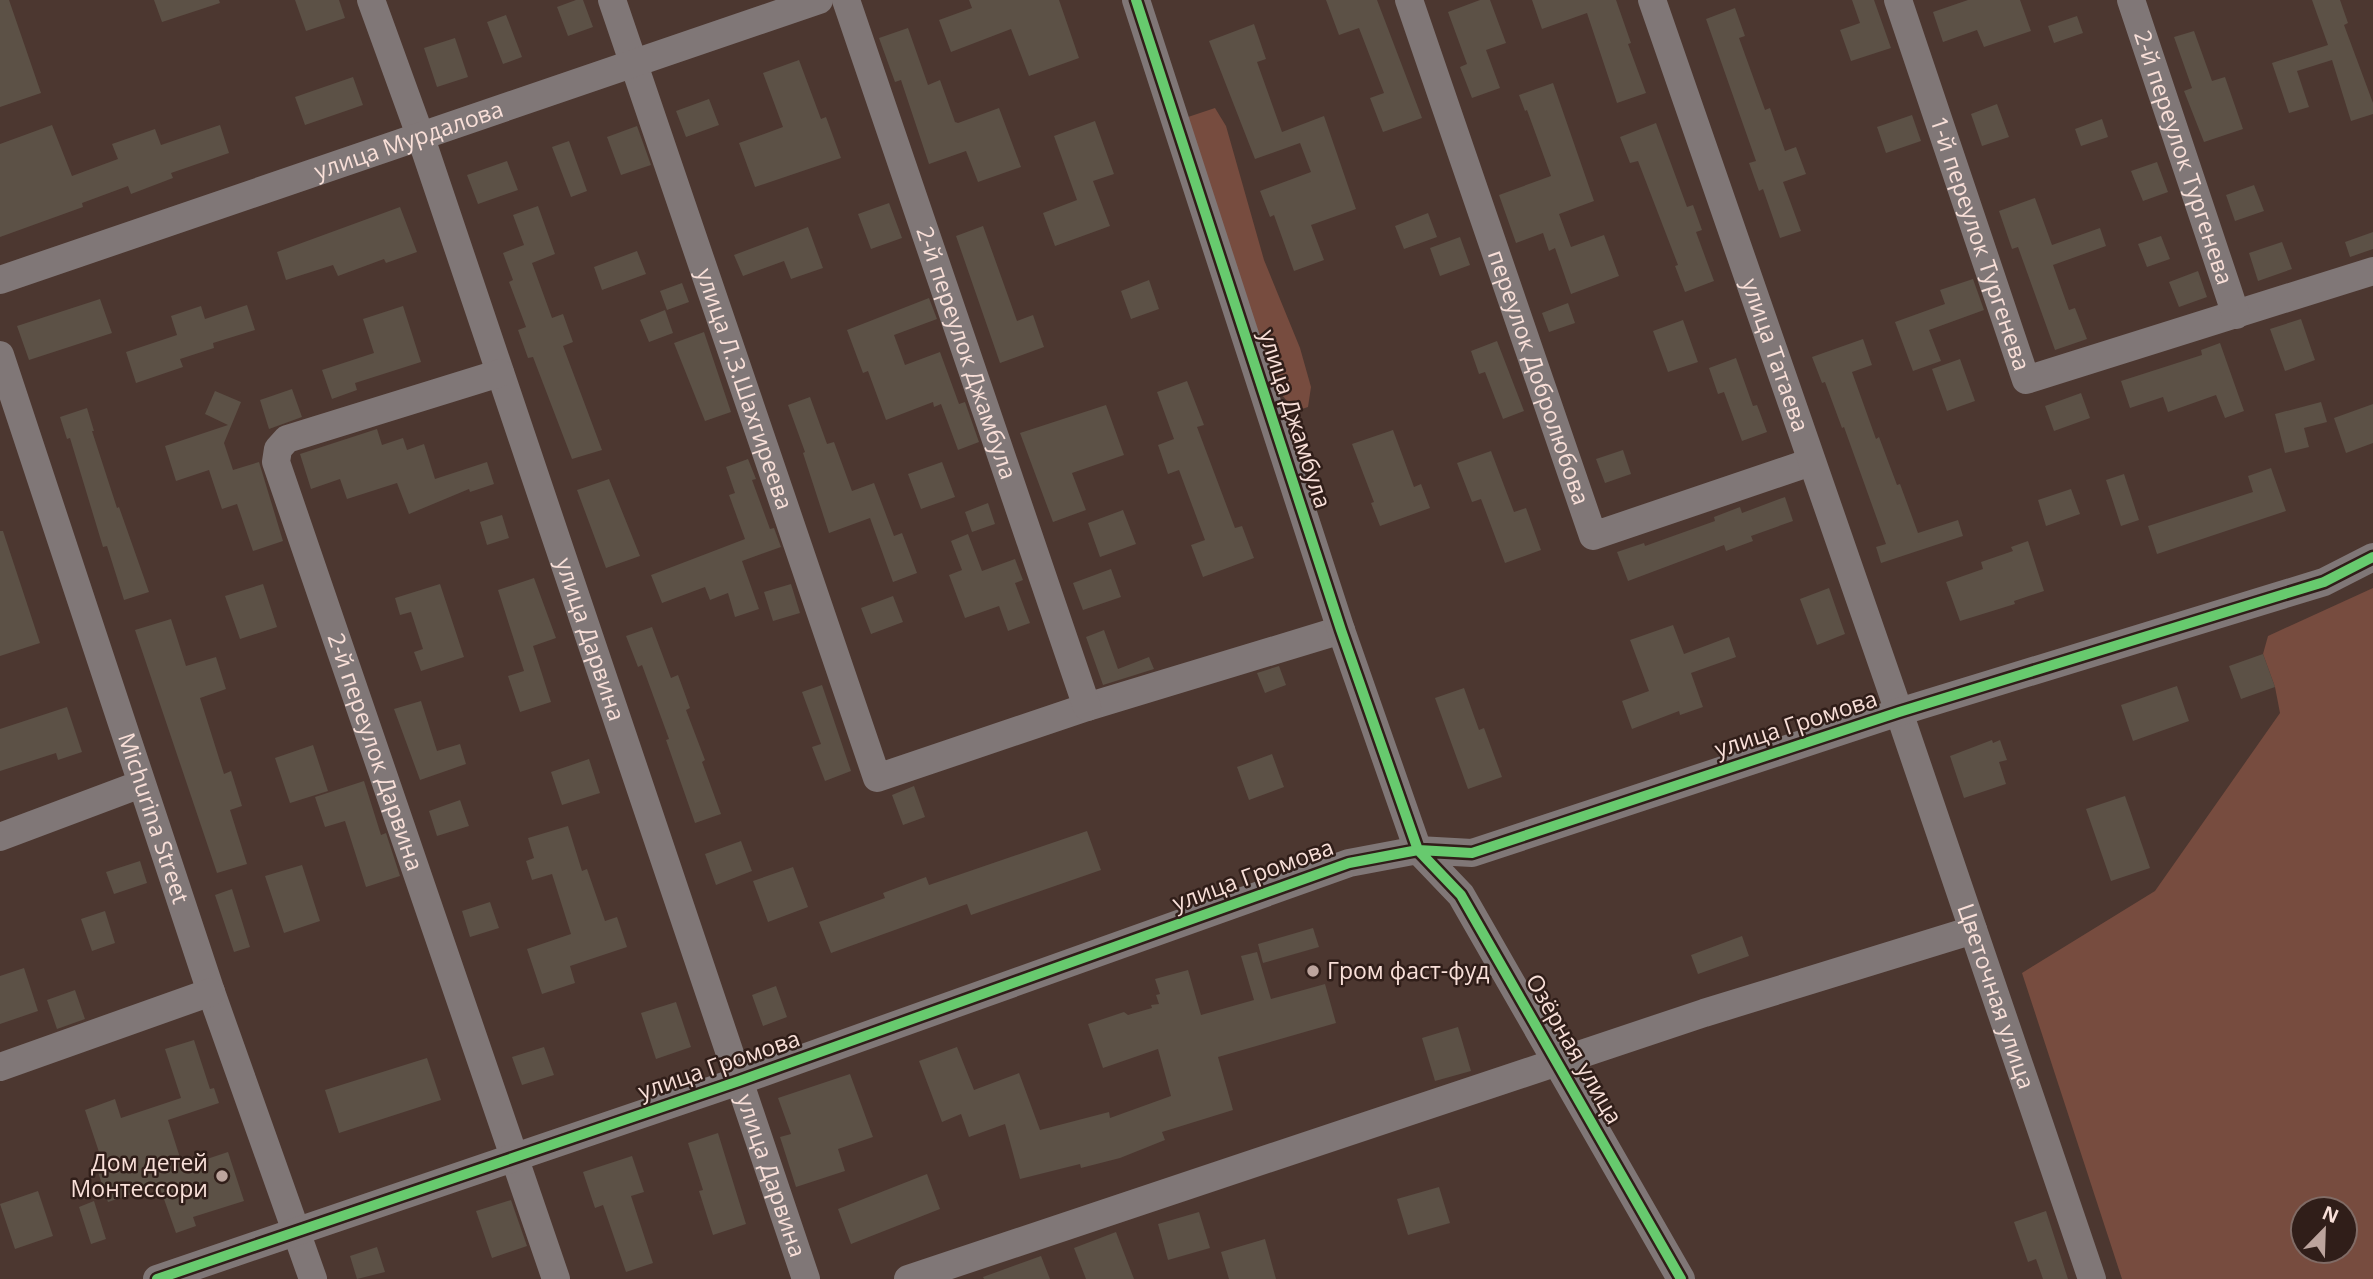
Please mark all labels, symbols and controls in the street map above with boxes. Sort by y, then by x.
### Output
street label: 2-й переулок Тургенева [2127,26,2242,289]
street label: улица Мурдалова [310,92,507,186]
street label: 1-й переулок Тургенева [1923,112,2039,375]
street label: 2-й переулок Джамбула [909,222,1025,483]
street label: переулок Добролюбова [1481,245,1598,509]
street label: улица Л.З.Шахгиреева [689,264,801,514]
street label: улица Татаева [1735,274,1818,436]
street label: улица Джамбула [1252,325,1340,512]
street label: улица Дарвина [549,553,634,725]
street label: 2-й переулок Дарвина [321,628,432,875]
street label: улица Громова [1710,682,1881,764]
street label: Michurina Street [111,728,198,908]
street label: улица Громова [1168,830,1338,918]
street label: Цветочная улица [1950,899,2043,1093]
place label: Гром фаст-фуд [1327,954,1489,986]
marker: Гром фаст-фуд [1305,963,1321,979]
street label: Озёрная улица [1519,968,1631,1129]
street label: улица Громова [634,1021,804,1107]
street label: улица Дарвина [730,1090,814,1261]
place label: Дом детей Монтессори [71,1146,208,1204]
marker: Дом детей Монтессори [214,1168,230,1184]
north arrow [2289,1195,2359,1265]
text: N [2318,1199,2343,1229]

